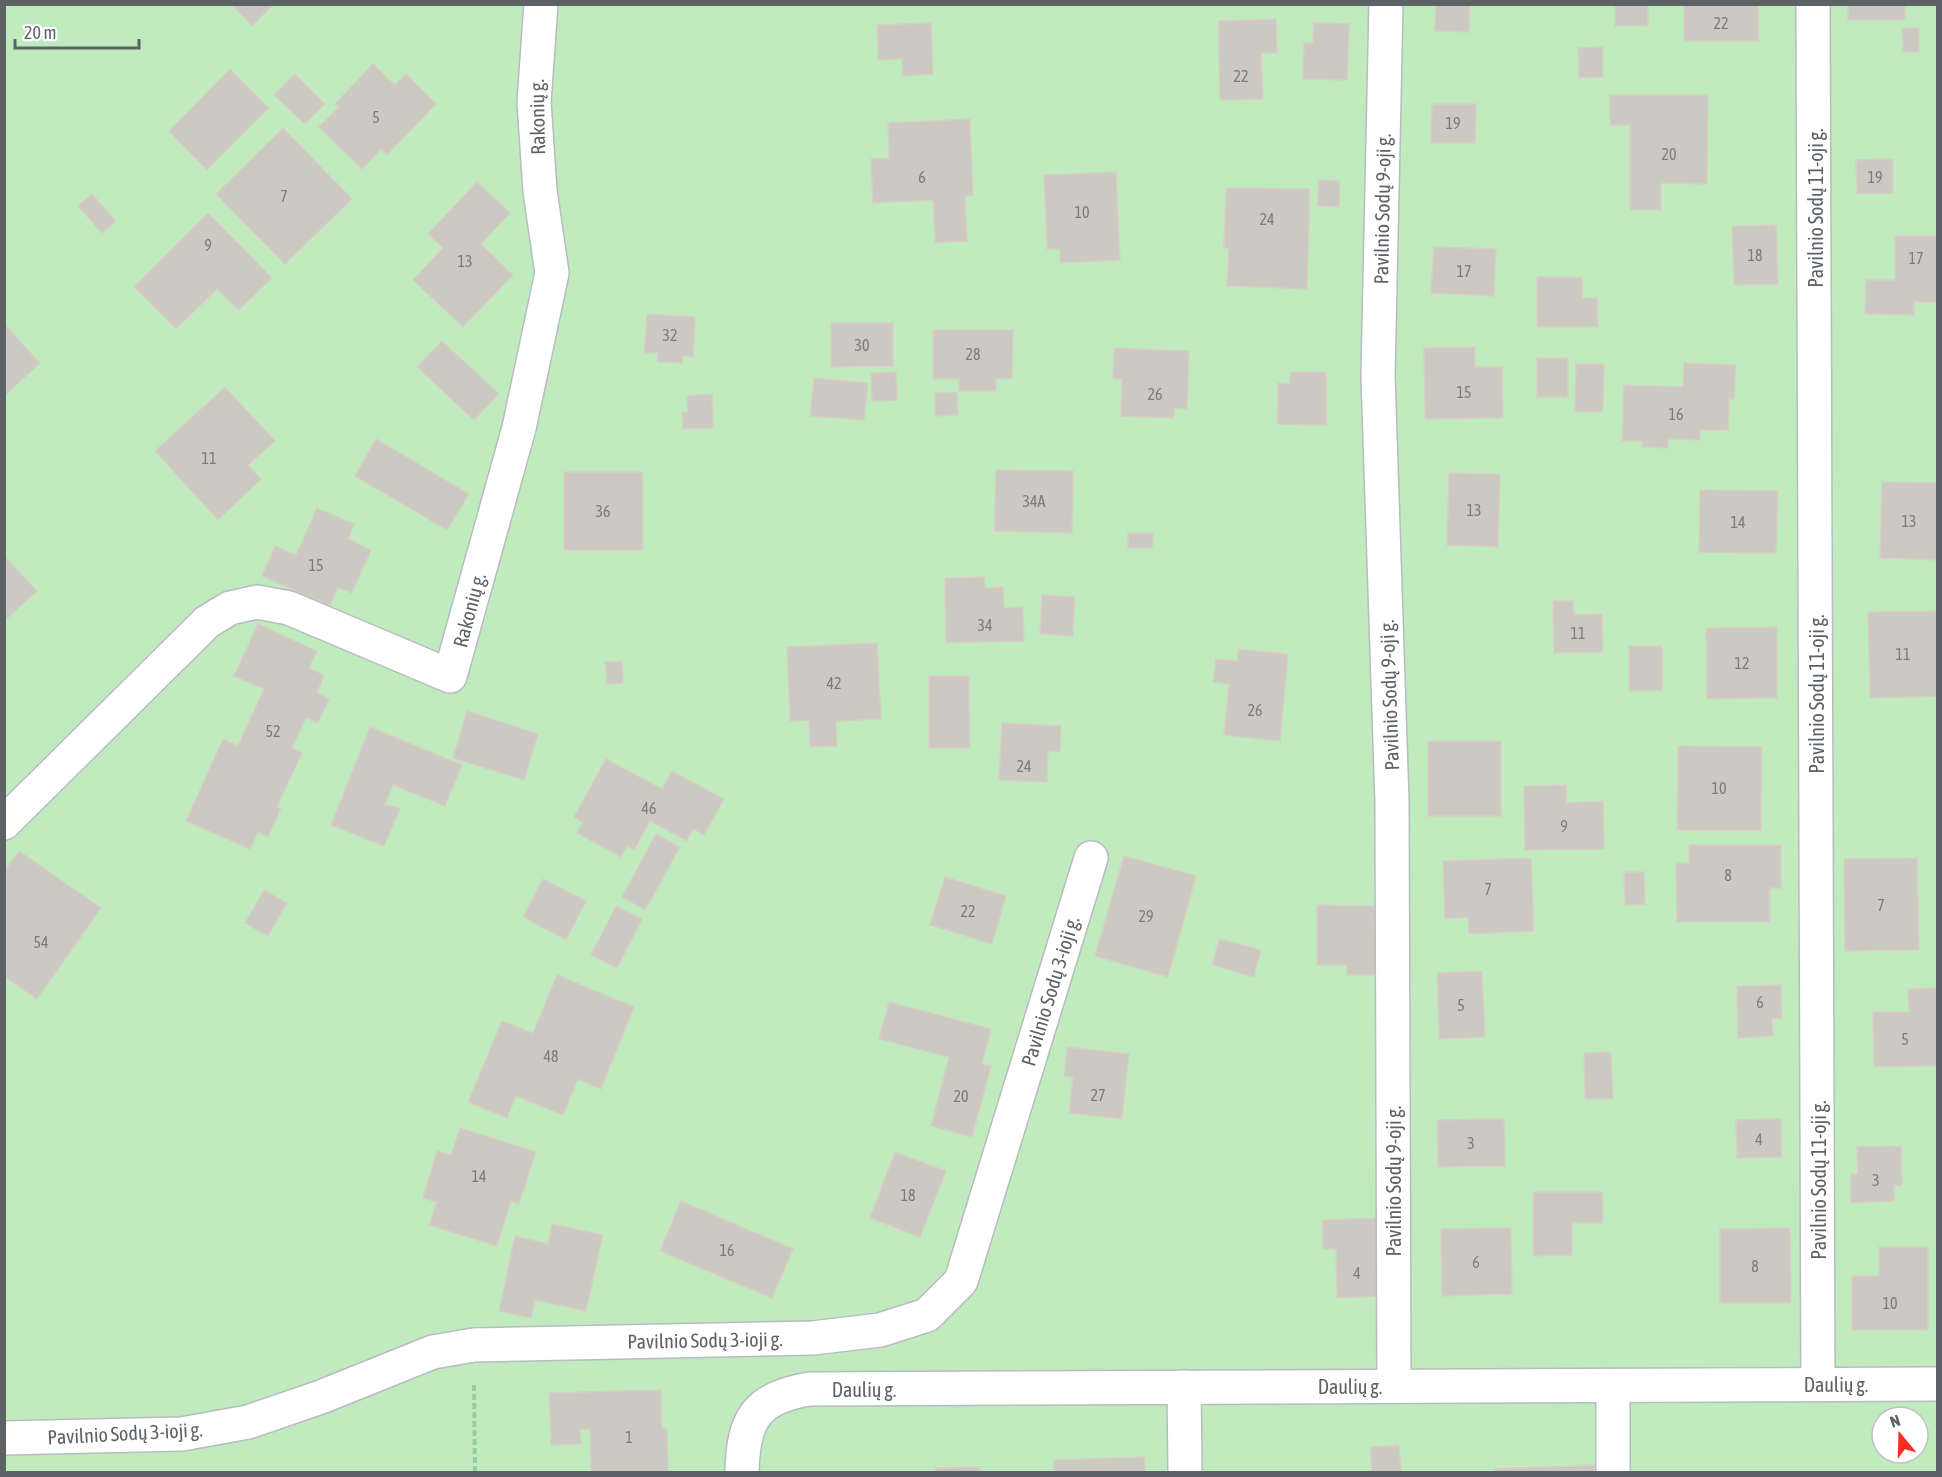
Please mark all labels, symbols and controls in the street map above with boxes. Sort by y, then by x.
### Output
scale bar [15,12,140,50]
house number: 22 [1713,14,1729,32]
text: 20 m [24,22,56,43]
house number: 22 [1233,67,1249,85]
street label: Rakonių g. [525,79,549,155]
house number: 5 [372,108,380,126]
house number: 19 [1445,114,1461,132]
street label: Pavilnio Sodų 11-oji g. [1804,128,1827,288]
street label: Pavilnio Sodų 9-oji g. [1369,133,1395,285]
house number: 20 [1661,145,1677,163]
house number: 6 [918,168,926,186]
house number: 19 [1867,168,1883,186]
house number: 7 [280,187,288,205]
house number: 10 [1074,203,1090,221]
house number: 24 [1259,210,1275,228]
house number: 9 [204,236,212,254]
house number: 18 [1747,246,1763,264]
house number: 17 [1908,249,1924,267]
house number: 13 [457,252,473,270]
house number: 17 [1456,262,1472,280]
house number: 32 [662,326,678,344]
house number: 30 [854,336,870,354]
house number: 28 [965,345,981,363]
house number: 15 [1456,383,1472,401]
house number: 26 [1147,385,1163,403]
house number: 16 [1668,405,1684,423]
house number: 11 [201,449,217,467]
house number: 34A [1023,492,1046,510]
house number: 13 [1466,501,1482,519]
house number: 36 [595,502,611,520]
house number: 13 [1901,512,1917,530]
house number: 14 [1730,513,1746,531]
house number: 15 [308,556,324,574]
street label: Rakonių g. [448,570,490,650]
street label: Pavilnio Sodų 11-oji g. [1805,614,1828,774]
house number: 34 [977,616,993,634]
street label: Pavilnio Sodų 9-oji g. [1375,619,1403,771]
house number: 11 [1570,624,1586,642]
house number: 11 [1895,645,1911,663]
house number: 12 [1734,654,1750,672]
house number: 42 [826,674,842,692]
house number: 26 [1247,701,1263,719]
house number: 52 [265,722,281,740]
house number: 24 [1016,757,1032,775]
house number: 10 [1711,779,1727,797]
house number: 46 [641,799,657,817]
house number: 9 [1560,817,1568,835]
house number: 8 [1724,866,1732,884]
house number: 7 [1484,880,1492,898]
house number: 7 [1877,896,1885,914]
house number: 22 [960,902,976,920]
house number: 29 [1138,907,1154,925]
street label: Pavilnio Sodų 3-ioji g. [1016,913,1084,1069]
house number: 54 [33,933,49,951]
house number: 6 [1756,993,1764,1011]
house number: 5 [1457,996,1465,1014]
house number: 5 [1901,1030,1909,1048]
house number: 48 [543,1047,559,1065]
house number: 27 [1090,1086,1106,1104]
house number: 20 [953,1087,969,1105]
street label: Pavilnio Sodų 11-oji g. [1807,1100,1830,1260]
street label: Pavilnio Sodų 9-oji g. [1382,1106,1405,1256]
house number: 4 [1755,1130,1763,1148]
house number: 3 [1467,1134,1475,1152]
house number: 14 [471,1167,487,1185]
house number: 3 [1872,1171,1880,1189]
house number: 18 [900,1186,916,1204]
house number: 16 [719,1241,735,1259]
house number: 6 [1472,1253,1480,1271]
house number: 8 [1751,1257,1759,1275]
house number: 4 [1353,1264,1361,1282]
house number: 10 [1882,1294,1898,1312]
street label: Pavilnio Sodų 3-ioji g. [627,1327,783,1353]
street label: Daulių g. [1804,1373,1868,1396]
street label: Daulių g. [1318,1375,1382,1398]
street label: Daulių g. [832,1378,896,1401]
north arrow [1870,1405,1930,1465]
text: N [1888,1411,1903,1431]
street label: Pavilnio Sodų 3-ioji g. [47,1417,203,1449]
house number: 1 [625,1428,633,1446]

